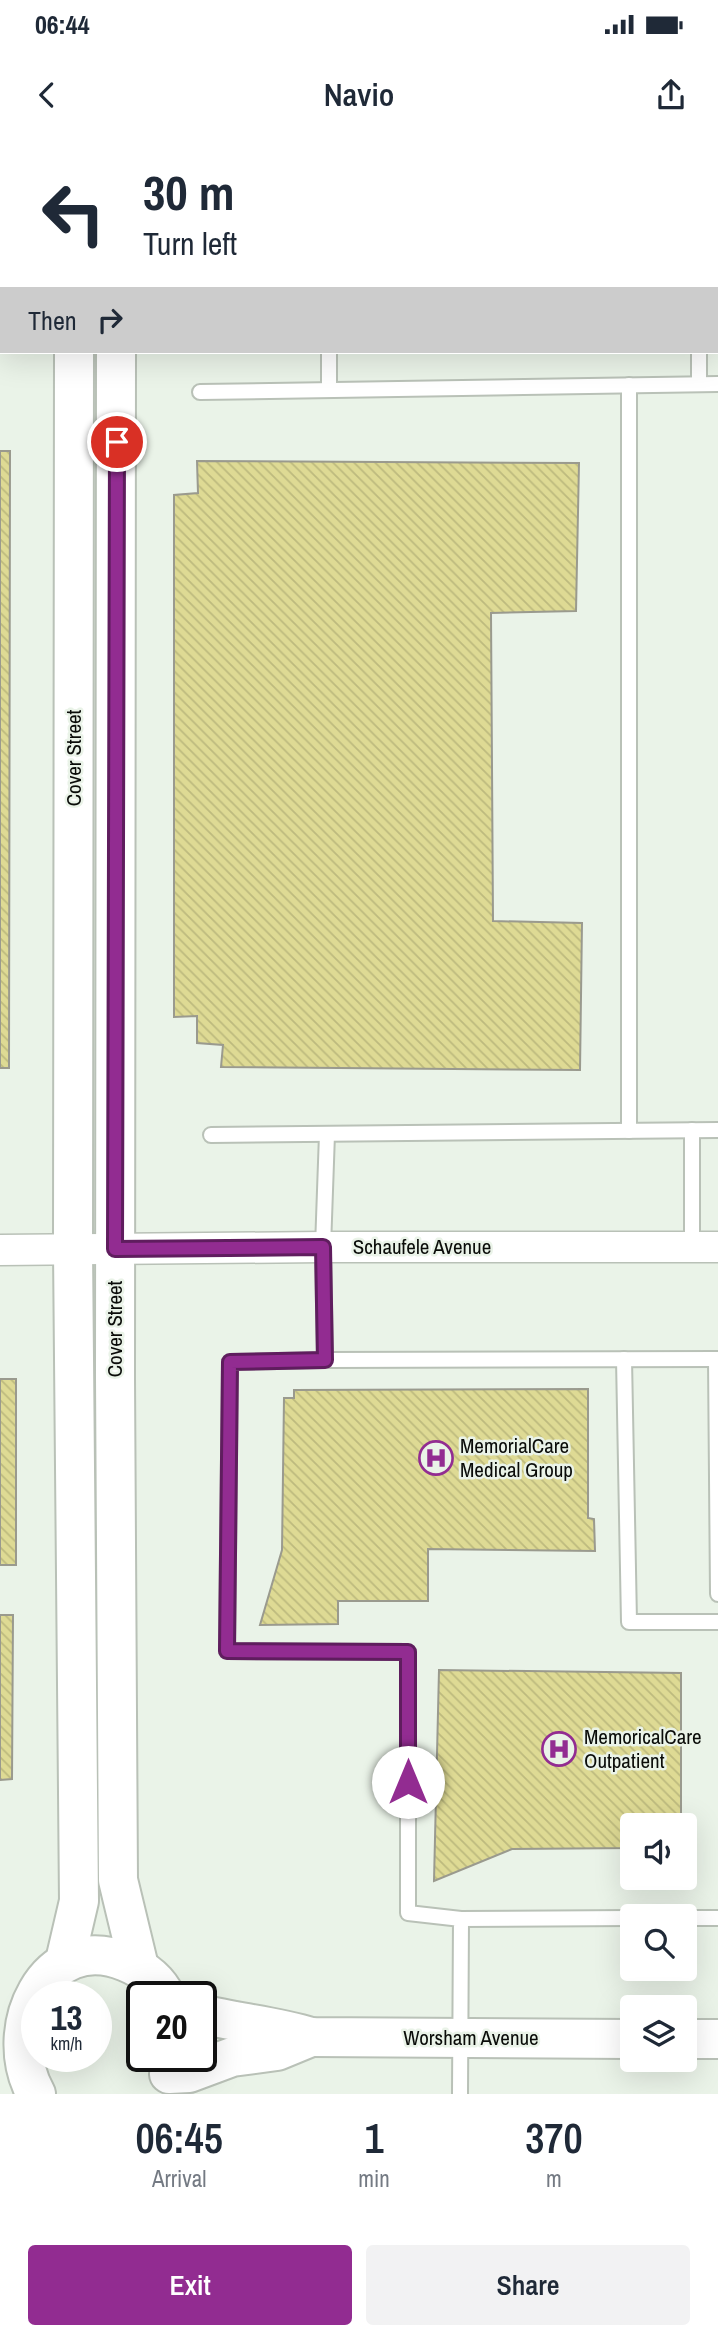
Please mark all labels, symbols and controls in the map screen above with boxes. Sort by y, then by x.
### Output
text: 06:44 [35,7,90,42]
text: Navio [324,73,394,116]
icon: back [28,76,66,114]
icon: share [652,76,690,114]
text: 30 m [143,159,235,225]
icon: left [28,168,119,259]
text: Turn left [143,222,237,265]
icon: right [91,301,129,339]
text: Then [28,303,77,338]
pin [87,412,147,472]
icon: arrive [98,423,136,461]
street label: Cover Street [59,709,88,806]
street label: Schaufele Avenue [353,1232,491,1261]
street label: Cover Street [100,1280,129,1377]
place label: MemorialCare Medical Group [460,1431,573,1484]
hospital icon: MemorialCare Medical Group [417,1439,455,1477]
place label: MemoricalCare Outpatient [584,1722,702,1775]
hospital icon: MemoricalCare Outpatient [540,1730,578,1768]
position arrow [371,1745,445,1819]
map controls [620,1813,697,2072]
button: sound [620,1813,697,1890]
button: search [620,1904,697,1981]
speed limit sign: 20 [126,1981,217,2072]
text: 13 [51,1994,82,2041]
button: layers [620,1995,697,2072]
street label: Worsham Avenue [403,2023,539,2052]
text: km/h [51,2031,83,2056]
text: 06:45 [135,2110,223,2166]
text: 1 [364,2110,384,2166]
text: 370 [525,2110,583,2166]
text: Arrival [152,2163,206,2194]
text: min [358,2163,390,2194]
text: m [546,2163,562,2194]
button: Exit [28,2245,352,2325]
button: Share [366,2245,690,2325]

